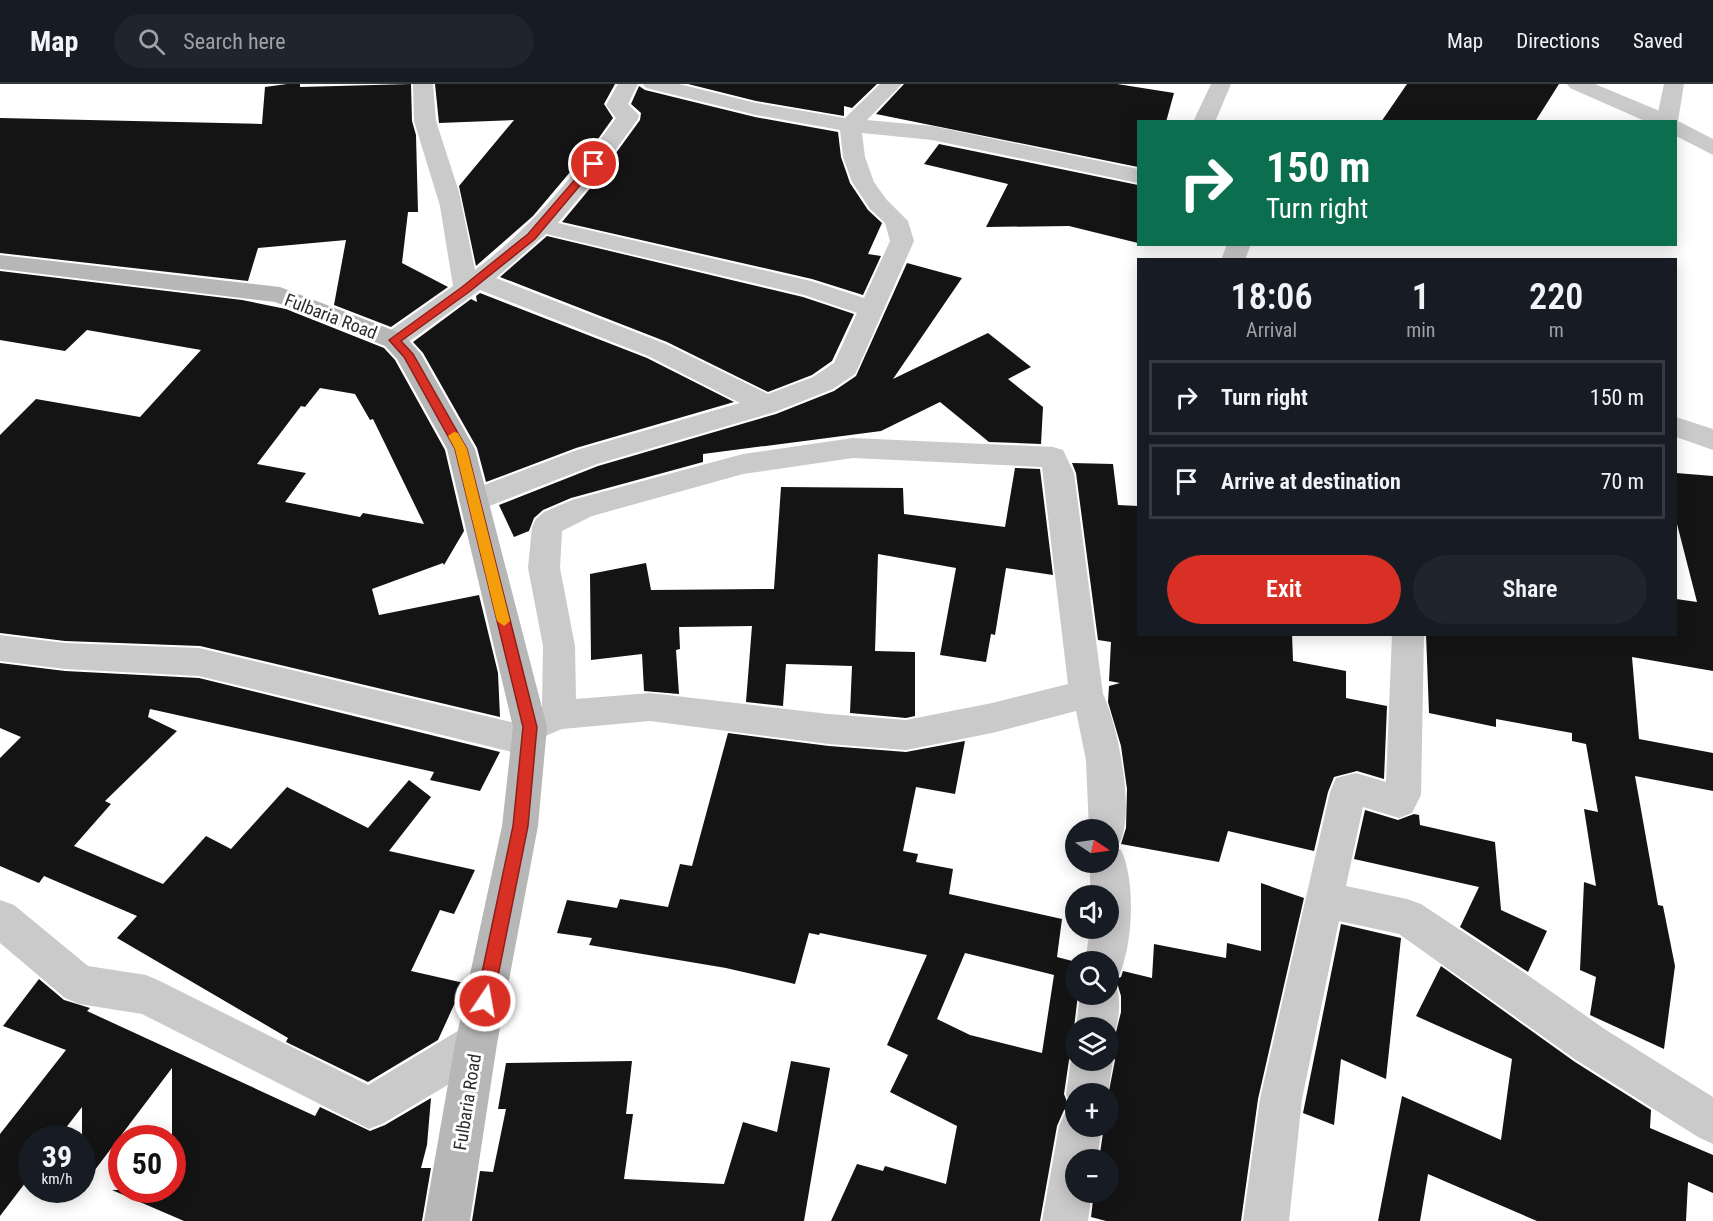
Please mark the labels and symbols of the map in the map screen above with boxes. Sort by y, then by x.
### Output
pin [568,138,619,189]
street label: Fulbaria Road [282,289,380,343]
north arrow [1065,819,1119,873]
position arrow [453,969,517,1033]
street label: Fulbaria Road [449,1052,485,1152]
speed limit sign: 50 [108,1125,186,1203]

